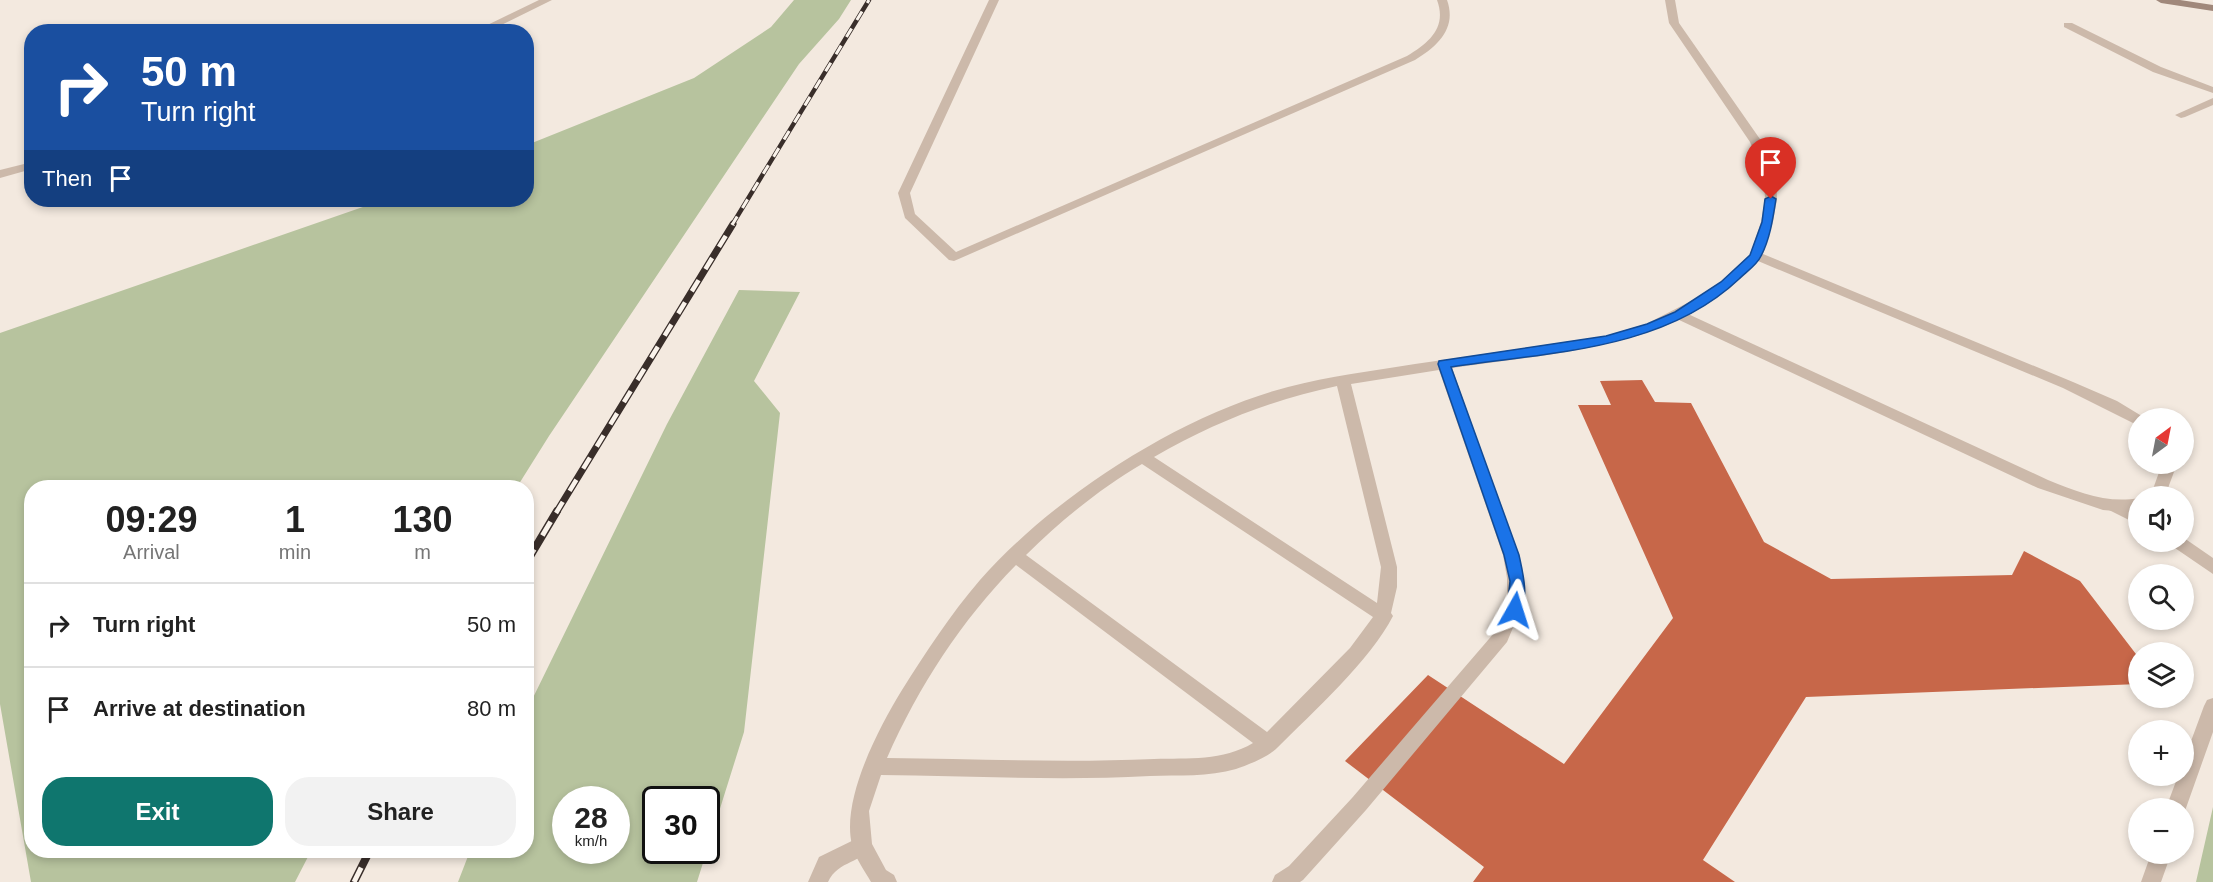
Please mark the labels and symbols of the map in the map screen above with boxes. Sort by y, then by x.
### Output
pin [1745,137,1796,199]
north arrow [2128,408,2194,474]
position arrow [1483,578,1547,642]
speed limit sign: 30 [642,786,720,864]

